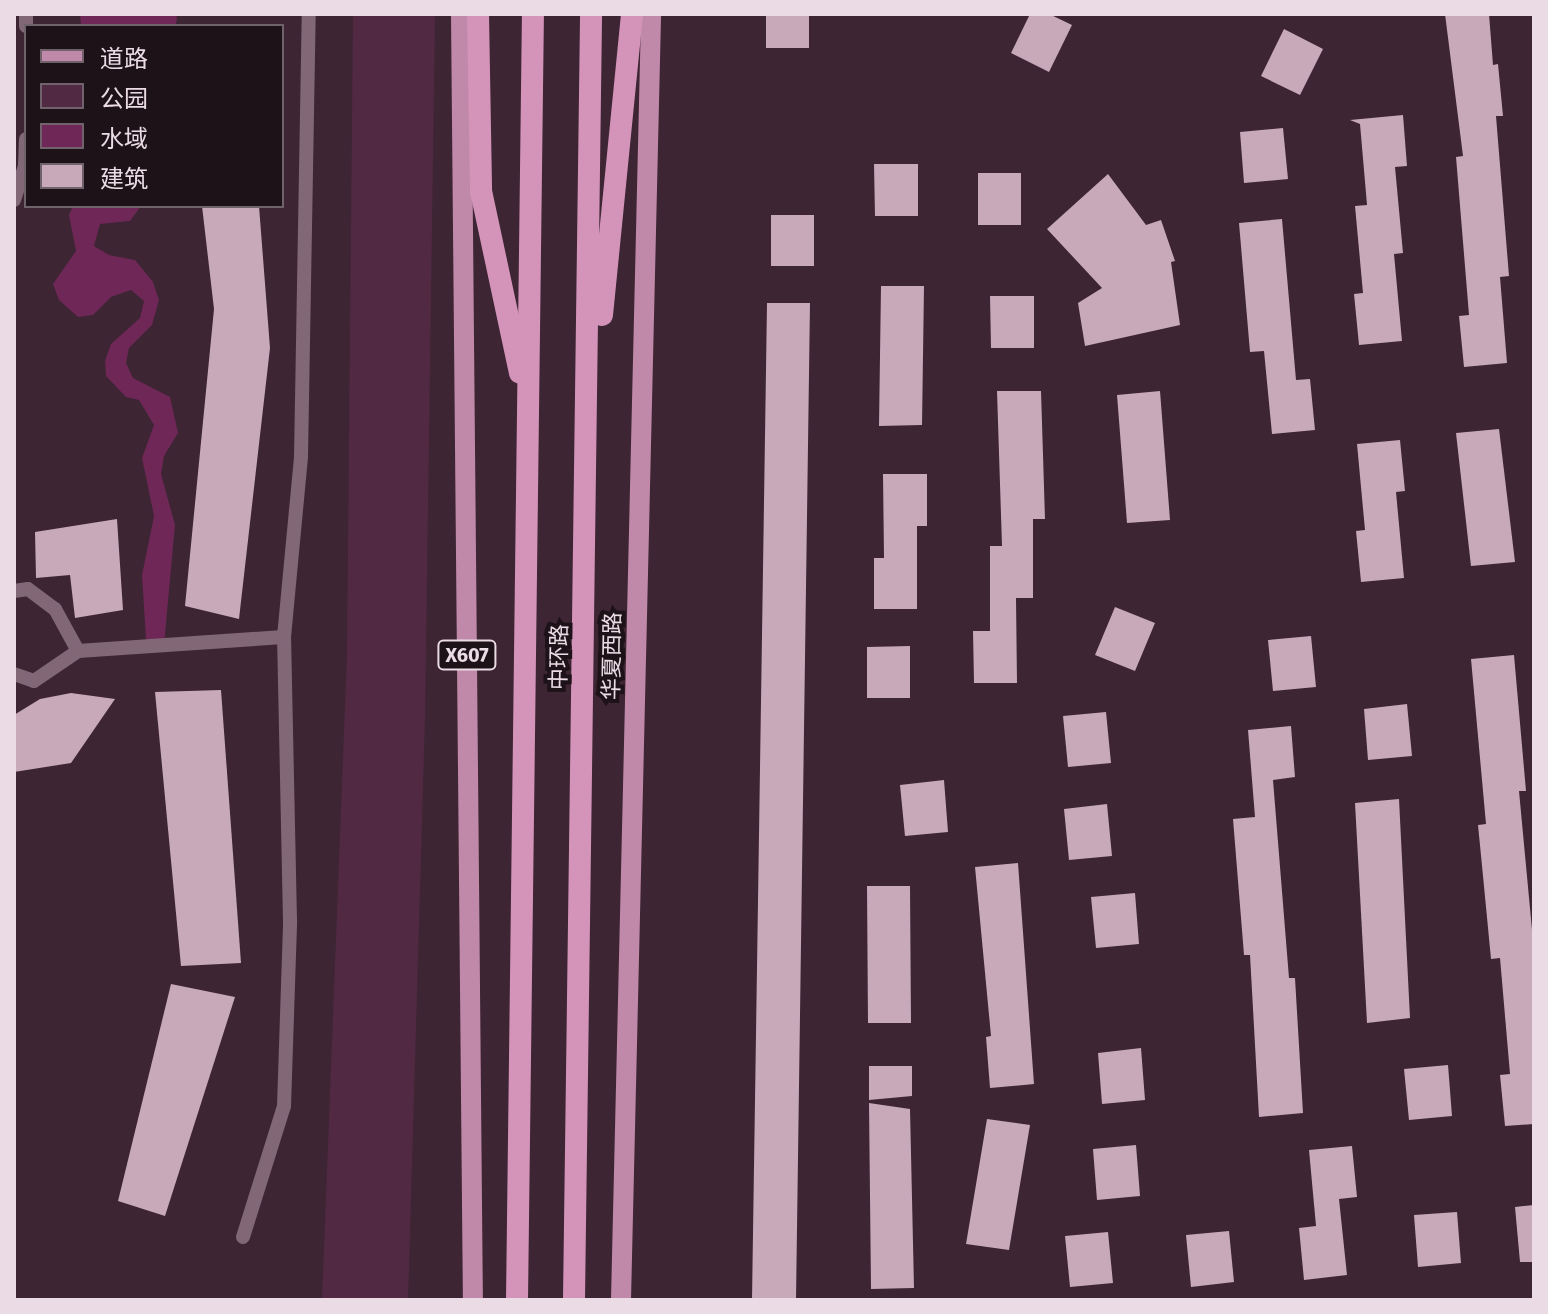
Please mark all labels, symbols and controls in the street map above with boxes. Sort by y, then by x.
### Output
legend [24,24,284,208]
text: 道路 [100,45,148,73]
text: 公园 [100,85,148,113]
text: 水域 [100,125,148,153]
text: 建筑 [100,165,148,193]
street label: 华夏西路 [598,612,626,700]
street label: 中环路 [545,624,573,690]
road number: X607 [437,639,497,671]

